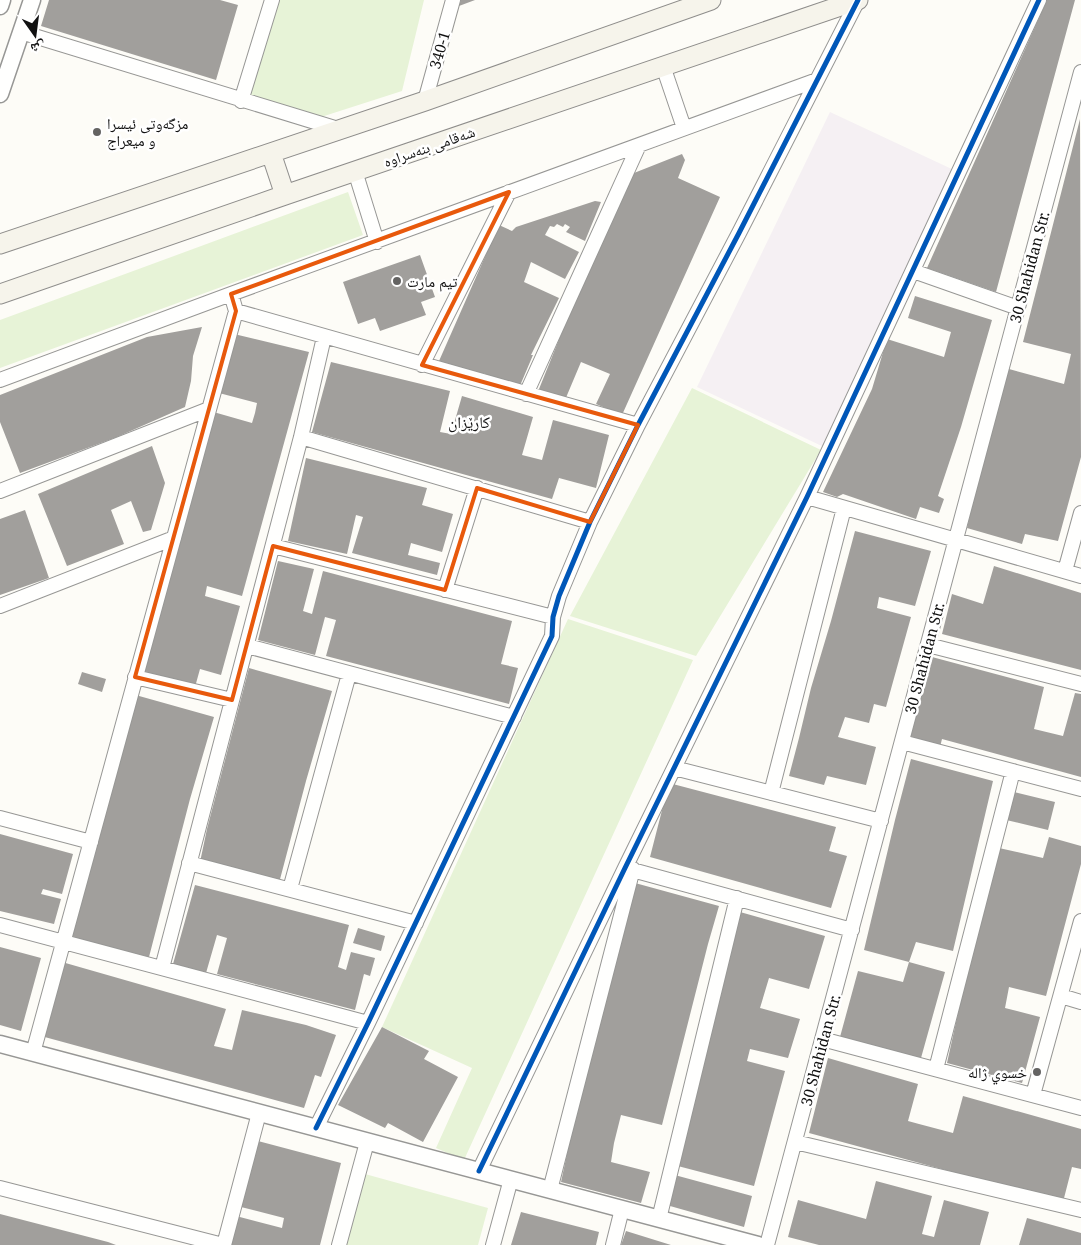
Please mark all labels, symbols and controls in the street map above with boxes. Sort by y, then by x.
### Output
north arrow [10,10,60,60]
street label: 340-1 [424,29,454,71]
text: ش [29,37,48,59]
place label: مزگەوتی ئیسرا و میعراج [107,113,189,151]
street label: شەقامی بنەسراوە [380,121,478,172]
marker: مزگەوتی ئیسرا و میعراج [91,126,103,138]
street label: 30 Shahidan Str. [1005,209,1053,325]
place label: تيم مارت [407,271,458,292]
marker: تيم مارت [391,275,403,287]
district label: کارێزان [448,411,490,433]
street label: 30 Shahidan Str. [900,600,948,716]
street label: 30 Shahidan Str. [796,992,844,1108]
place label: خسوي ژاله [968,1062,1027,1085]
marker: خسوي ژاله [1031,1066,1043,1078]

